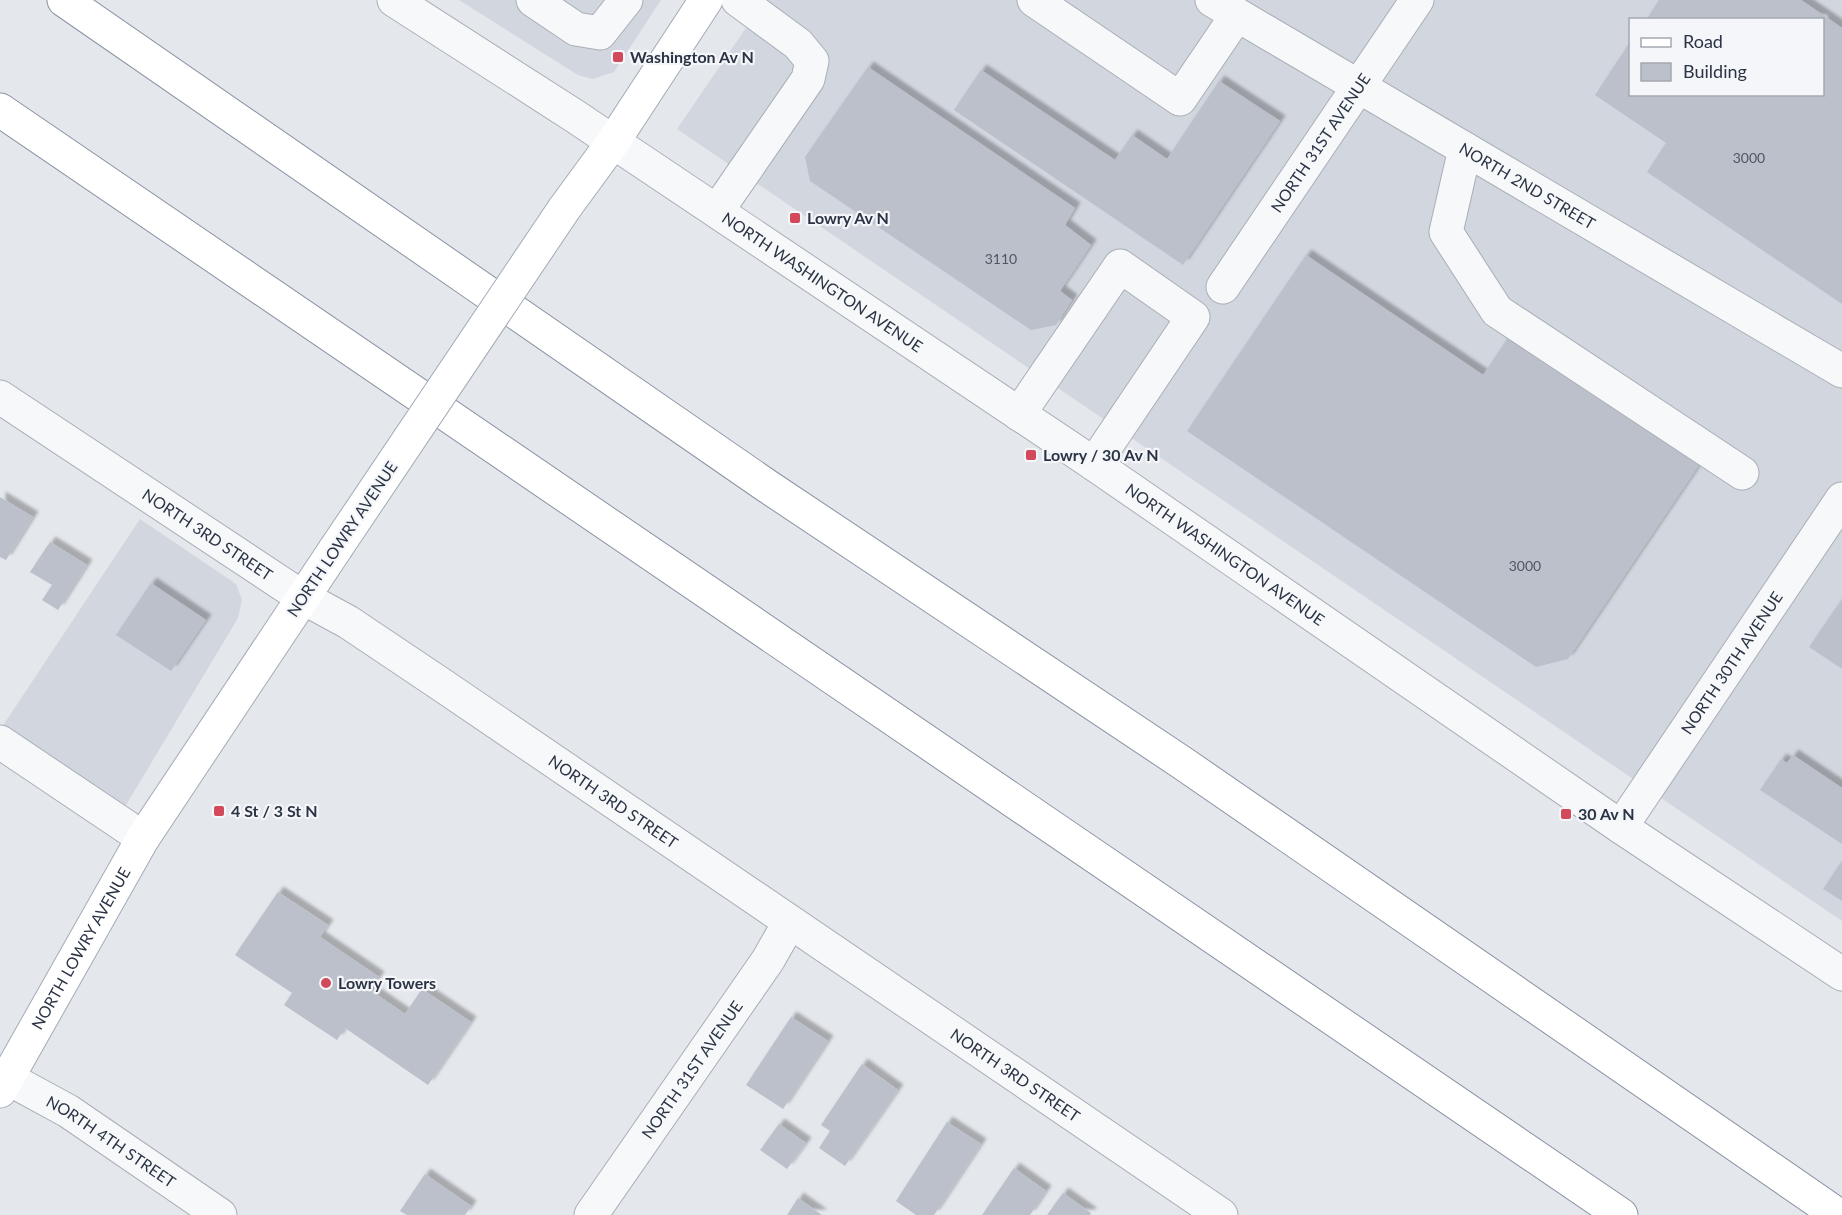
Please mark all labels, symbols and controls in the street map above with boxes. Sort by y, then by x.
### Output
legend [1629,18,1824,96]
text: Road [1683,30,1723,52]
place label: Washington Av N [630,47,754,66]
marker: Washington Av N [611,50,625,64]
text: Building [1683,60,1747,82]
street label: NORTH 31ST AVENUE [1266,69,1374,216]
street label: NORTH 2ND STREET [1456,138,1599,233]
house number: 3000 [1733,149,1765,166]
street label: NORTH WASHINGTON AVENUE [719,208,926,356]
place label: Lowry Av N [807,208,889,227]
marker: Lowry Av N [788,211,802,225]
house number: 3110 [985,250,1017,267]
place label: Lowry / 30 Av N [1043,445,1159,464]
marker: Lowry / 30 Av N [1024,448,1038,462]
street label: NORTH LOWRY AVENUE [283,458,401,620]
street label: NORTH WASHINGTON AVENUE [1122,479,1328,629]
street label: NORTH 3RD STREET [139,484,277,584]
house number: 3000 [1509,557,1541,574]
street label: NORTH 30TH AVENUE [1677,588,1786,737]
street label: NORTH 3RD STREET [545,751,682,852]
place label: 4 St / 3 St N [231,801,318,820]
marker: 4 St / 3 St N [212,804,226,818]
place label: 30 Av N [1578,804,1635,823]
marker: 30 Av N [1559,807,1573,821]
street label: NORTH LOWRY AVENUE [27,864,134,1032]
place label: Lowry Towers [338,973,436,992]
marker: Lowry Towers [319,976,333,990]
street label: NORTH 31ST AVENUE [637,997,746,1142]
street label: NORTH 3RD STREET [947,1024,1084,1126]
street label: NORTH 4TH STREET [43,1091,180,1191]

